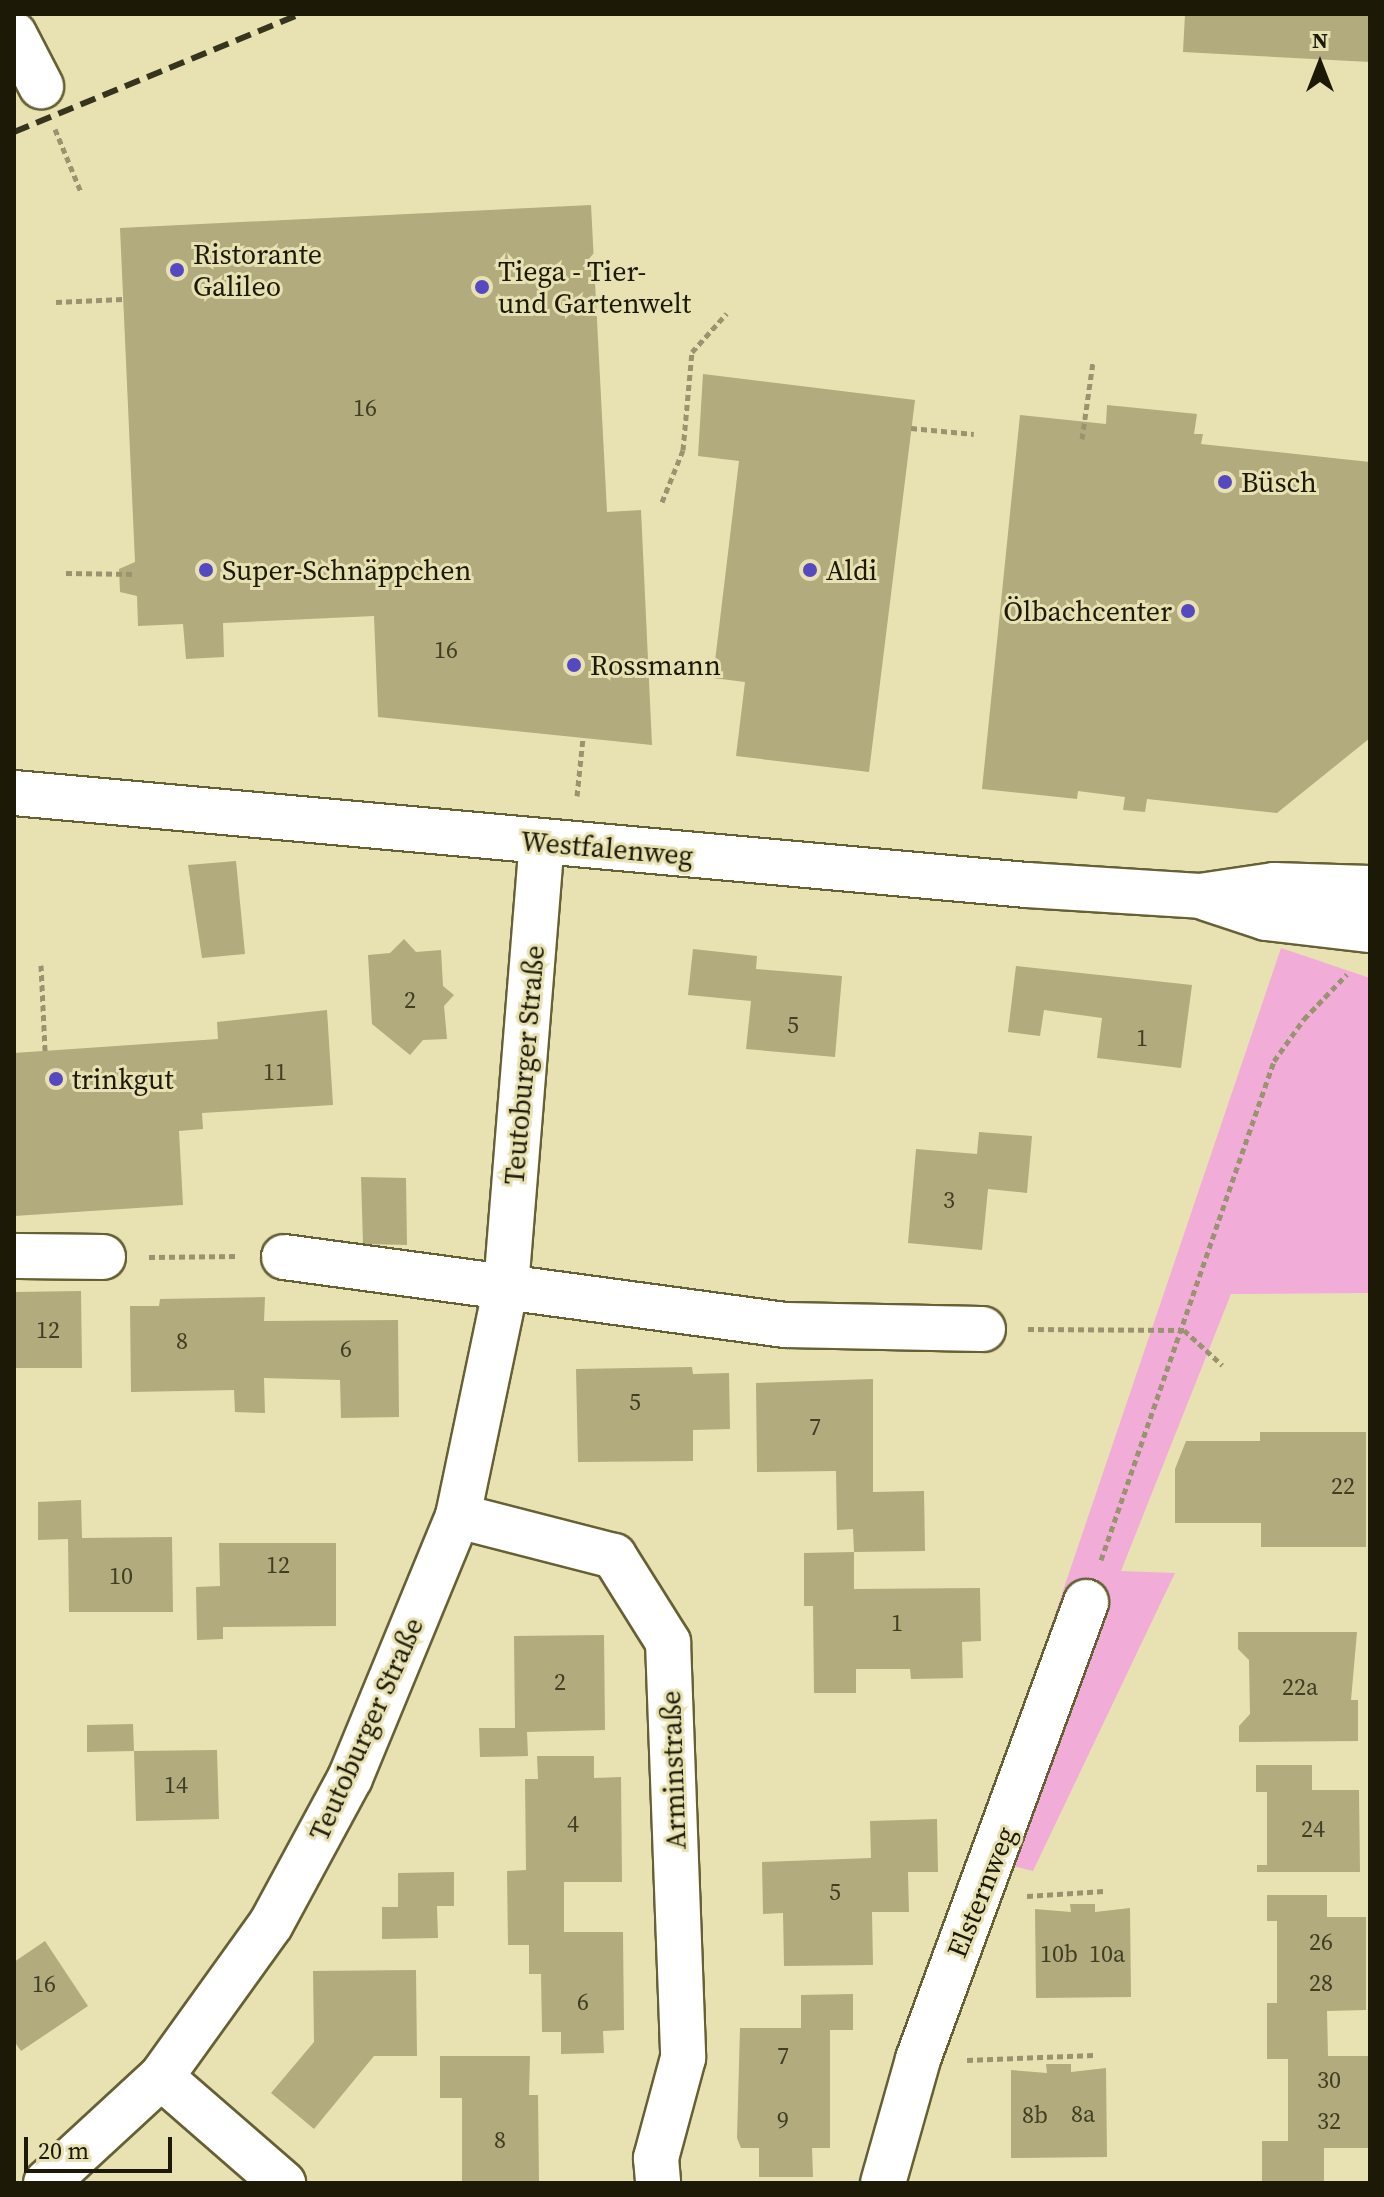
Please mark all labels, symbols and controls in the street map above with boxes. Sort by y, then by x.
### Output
north arrow [1280,24,1360,104]
text: N [1312,25,1328,55]
place label: Ristorante Galileo [193,237,322,303]
place label: Tiega - Tier- und Gartenwelt [498,254,691,320]
marker: Ristorante Galileo [168,261,186,279]
marker: Tiega - Tier- und Gartenwelt [473,278,491,296]
house number: 16 [353,394,377,422]
place label: Büsch [1241,465,1317,499]
marker: Büsch [1216,473,1234,491]
place label: Super-Schnäppchen [222,553,471,587]
place label: Aldi [826,553,877,587]
marker: Super-Schnäppchen [197,561,215,579]
marker: Aldi [801,561,819,579]
place label: Ölbachcenter [1003,594,1172,628]
marker: Ölbachcenter [1179,602,1197,620]
house number: 16 [434,636,458,664]
place label: Rossmann [590,648,721,682]
marker: Rossmann [565,656,583,674]
street label: Westfalenweg [519,824,695,872]
street label: Teutoburger Straße [497,944,551,1186]
house number: 2 [404,986,416,1014]
house number: 5 [787,1011,799,1039]
house number: 1 [1136,1024,1148,1052]
house number: 11 [263,1058,287,1086]
place label: trinkgut [72,1062,173,1096]
marker: trinkgut [47,1070,65,1088]
house number: 3 [943,1186,955,1214]
house number: 12 [36,1316,60,1344]
house number: 8 [176,1327,188,1355]
house number: 6 [340,1335,352,1363]
house number: 5 [629,1388,641,1416]
house number: 7 [809,1413,821,1441]
house number: 22 [1331,1472,1355,1500]
house number: 12 [266,1551,290,1579]
house number: 10 [109,1562,133,1590]
house number: 1 [891,1609,903,1637]
street label: Teutoburger Straße [302,1612,430,1846]
house number: 2 [554,1668,566,1696]
house number: 22a [1282,1673,1318,1701]
street label: Arminstraße [653,1690,693,1850]
house number: 14 [164,1771,188,1799]
house number: 4 [567,1810,579,1838]
house number: 24 [1301,1815,1325,1843]
street label: Elsternweg [940,1822,1022,1962]
house number: 5 [829,1878,841,1906]
house number: 26 [1309,1928,1333,1956]
house number: 10b [1040,1940,1078,1968]
house number: 10a [1089,1940,1125,1968]
house number: 28 [1309,1969,1333,1997]
house number: 16 [32,1970,56,1998]
house number: 6 [577,1988,589,2016]
house number: 7 [777,2042,789,2070]
house number: 30 [1317,2066,1341,2094]
house number: 8a [1071,2100,1095,2128]
house number: 8b [1022,2101,1048,2129]
house number: 9 [777,2106,789,2134]
house number: 32 [1317,2107,1341,2135]
scale bar [28,2121,176,2171]
house number: 8 [494,2126,506,2154]
text: 20 m [38,2134,89,2167]

